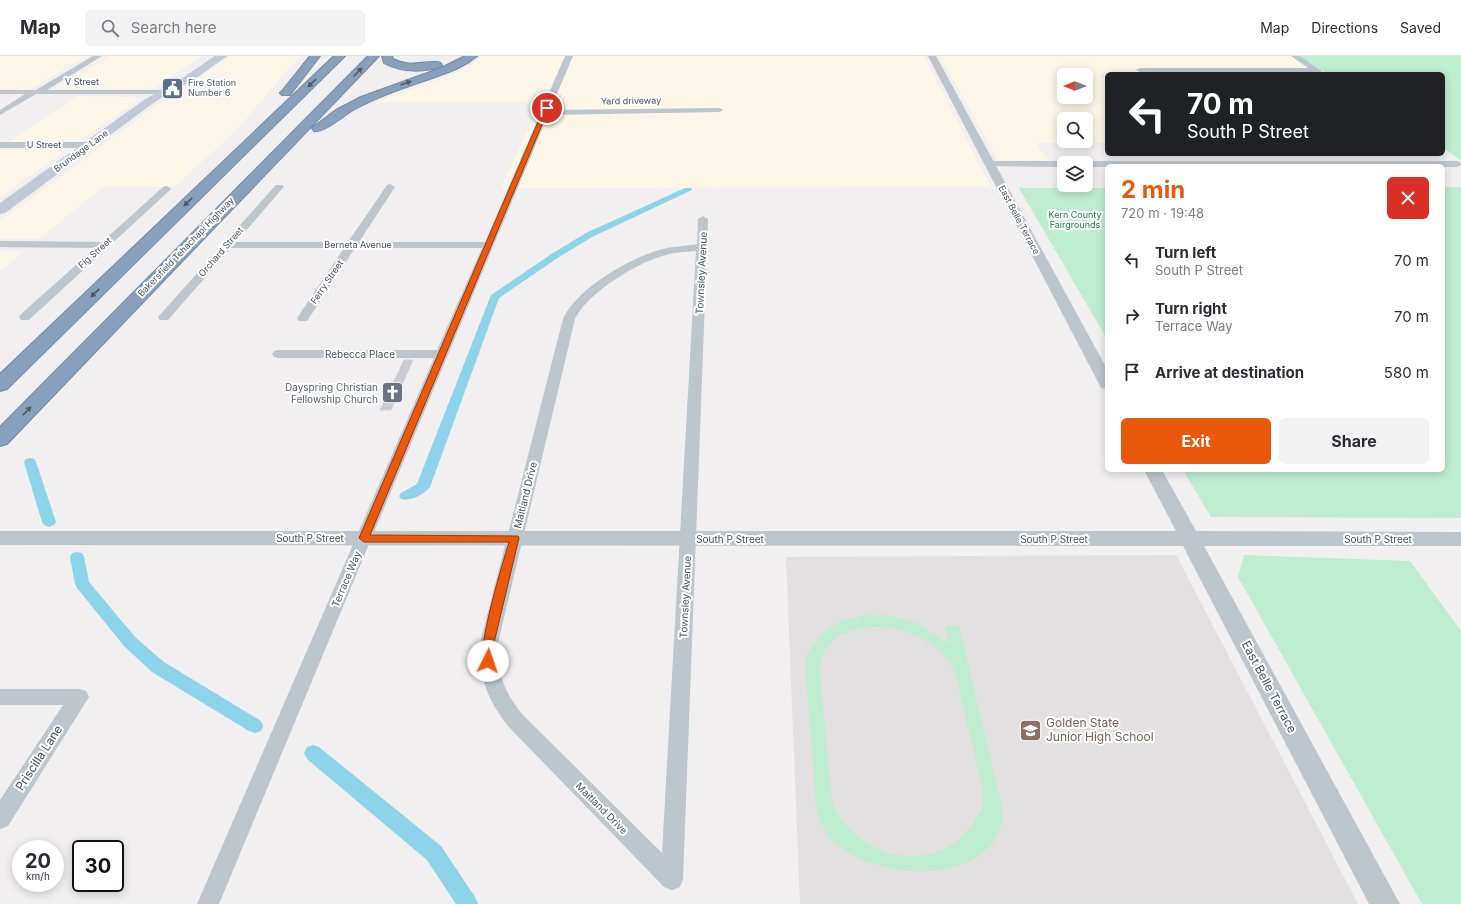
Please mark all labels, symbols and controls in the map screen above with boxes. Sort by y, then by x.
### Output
search box [85,10,365,46]
text: Map [20,16,61,39]
icon: search [99,17,121,39]
text: Search here [131,18,216,37]
text: Map [1260,19,1289,36]
text: Directions [1311,19,1378,36]
text: Saved [1400,19,1441,36]
one-way arrow [353,67,363,77]
north arrow [1057,68,1093,104]
map controls [1057,68,1093,192]
public building icon: Fire Station Number 6 [160,75,186,101]
street label: V Street [65,76,99,87]
place label: Fire Station Number 6 [188,77,236,98]
one-way arrow [307,78,317,88]
one-way arrow [401,80,413,86]
text: 70 m [1187,87,1254,121]
icon: left [1121,88,1173,140]
pin [530,91,564,125]
street label: Yard driveway [601,94,661,107]
icon: arrive [536,97,558,119]
button: search [1057,112,1093,148]
text: South P Street [1187,121,1309,142]
street label: Brundage Lane [51,127,110,174]
street label: U Street [27,139,61,150]
button: layers [1057,156,1093,192]
text: 2 min [1121,175,1185,204]
button: close [1387,177,1429,219]
street label: East Belle Terrace [997,183,1042,256]
street label: Bakersfield Tehachapi Highway [135,195,236,299]
one-way arrow [183,198,193,207]
text: 720 m · 19:48 [1121,205,1204,221]
park label: Kern County Fairgrounds [1048,209,1102,230]
street label: Orchard Street [196,225,245,279]
street label: Townsley Avenue [693,231,709,314]
street label: Fig Street [76,235,114,270]
street label: Berneta Avenue [324,239,392,250]
text: Turn left [1155,243,1216,262]
icon: left [1121,249,1143,271]
text: 70 m [1394,251,1429,270]
street label: Ferry Street [308,258,345,306]
text: South P Street [1155,262,1243,278]
one-way arrow [90,288,100,298]
text: Turn right [1155,299,1227,318]
icon: right [1121,305,1143,327]
text: 70 m [1394,307,1429,326]
text: Terrace Way [1155,318,1232,334]
street label: Rebecca Place [325,348,395,360]
icon: arrive [1121,361,1143,383]
text: Arrive at destination [1155,363,1304,382]
text: 580 m [1384,363,1429,382]
church icon: Dayspring Christian Fellowship Church [380,380,406,406]
place label: Dayspring Christian Fellowship Church [285,381,378,405]
one-way arrow [22,406,32,416]
button: Exit [1121,418,1271,464]
button: Share [1279,418,1429,464]
street label: Maitland Drive [511,460,539,529]
street label: South P Street [276,532,345,544]
street label: South P Street [696,533,765,545]
street label: South P Street [1020,533,1089,545]
street label: South P Street [1344,533,1413,545]
street label: Terrace Way [329,549,363,609]
street label: Townsley Avenue [677,555,693,638]
street label: East Belle Terrace [1239,638,1300,735]
position arrow [467,640,509,682]
place label: Golden State Junior High School [1046,715,1154,744]
school or university icon: Golden State Junior High School [1017,717,1043,743]
street label: Priscilla Lane [12,722,65,793]
street label: Maitland Drive [574,780,630,836]
speed limit sign: 30 [72,840,124,892]
text: 20 [25,849,51,873]
text: km/h [26,870,50,882]

